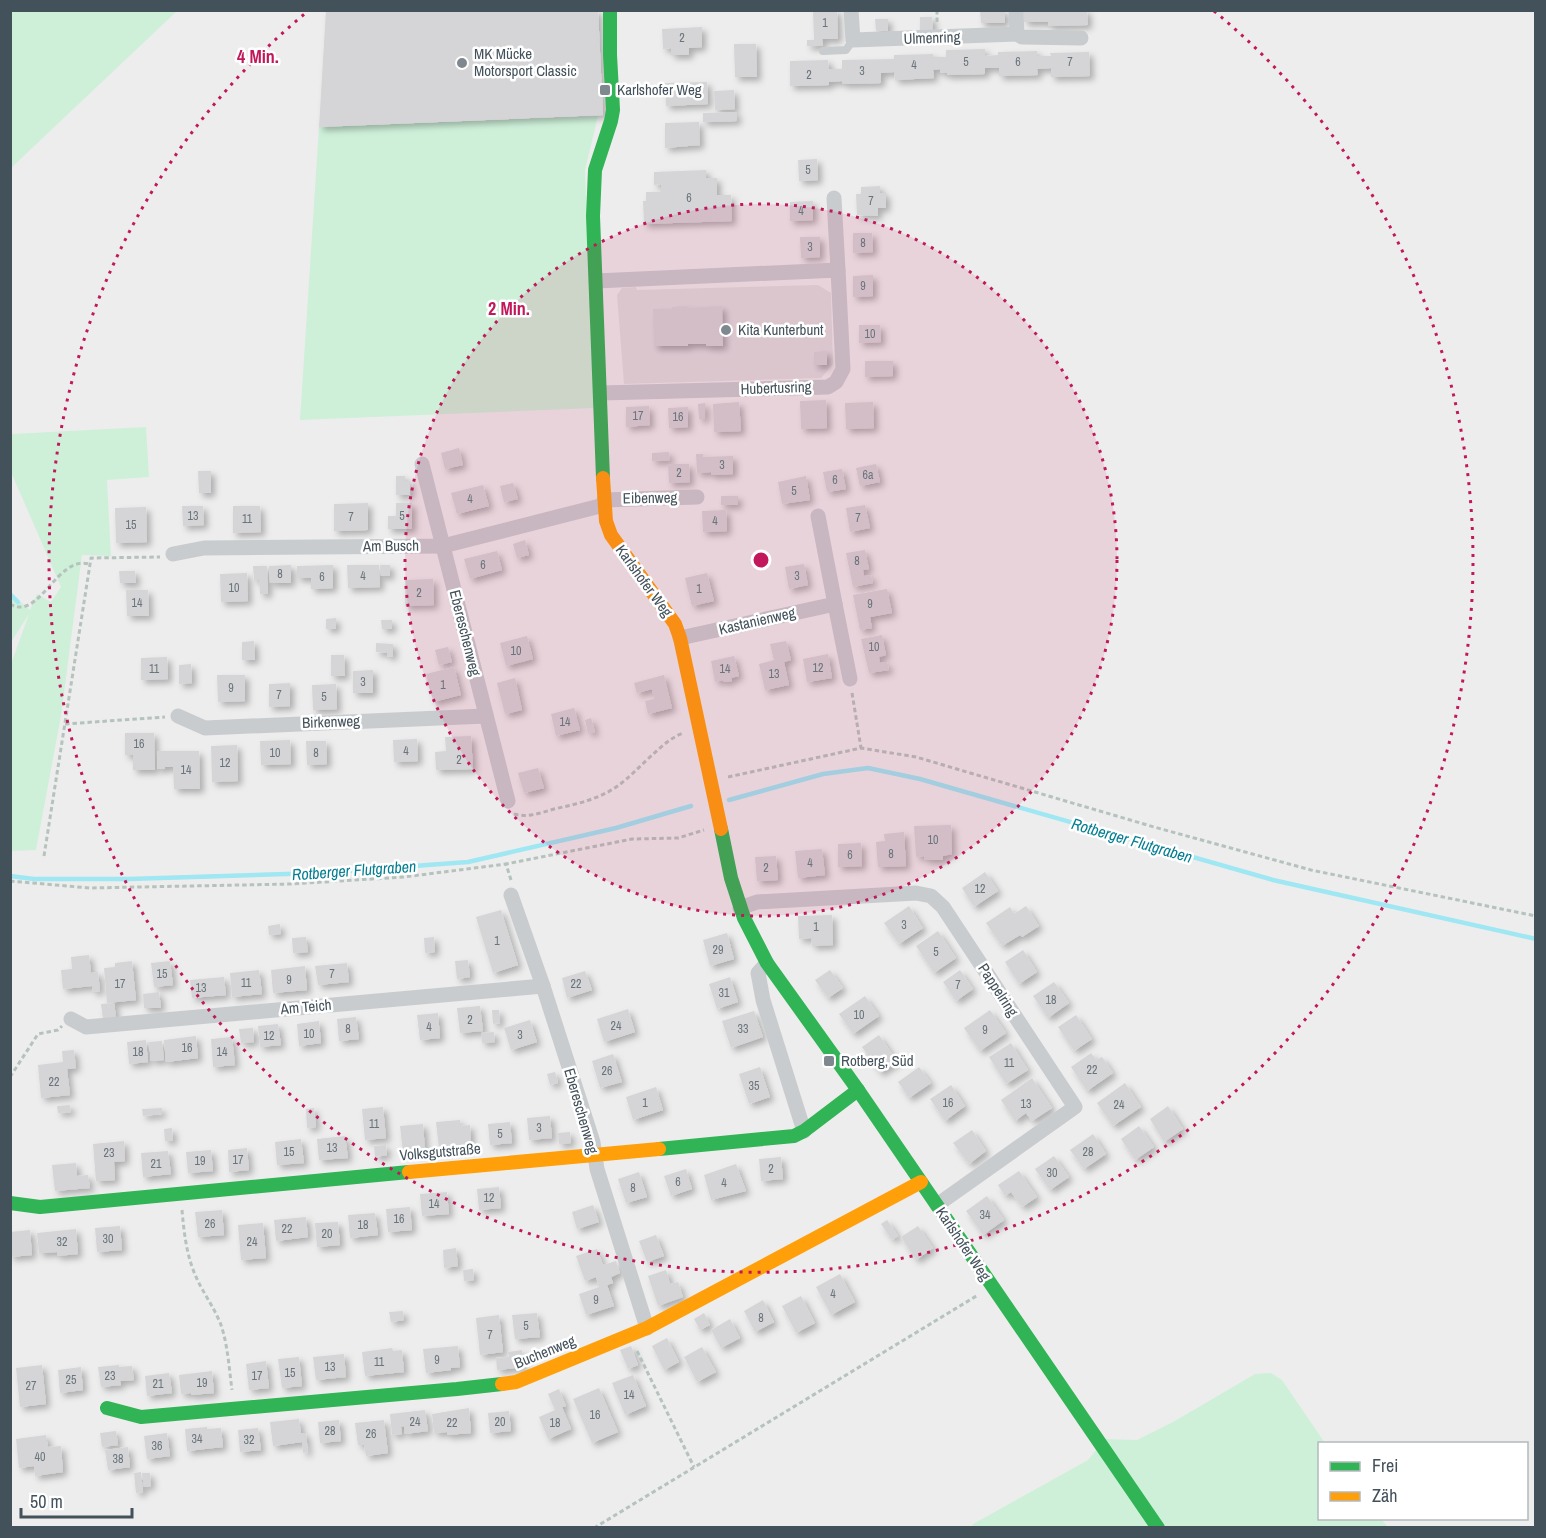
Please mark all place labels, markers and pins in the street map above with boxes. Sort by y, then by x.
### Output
place label: MK Mücke Motorsport Classic [474,43,577,81]
marker: MK Mücke Motorsport Classic [455,56,469,70]
place label: Karlshofer Weg [617,79,702,100]
marker: Karlshofer Weg [598,83,612,97]
place label: Kita Kunterbunt [738,319,824,340]
marker: Kita Kunterbunt [719,323,733,337]
centre of rings [751,550,771,570]
place label: Rotberg, Süd [841,1050,913,1071]
marker: Rotberg, Süd [822,1054,836,1068]

